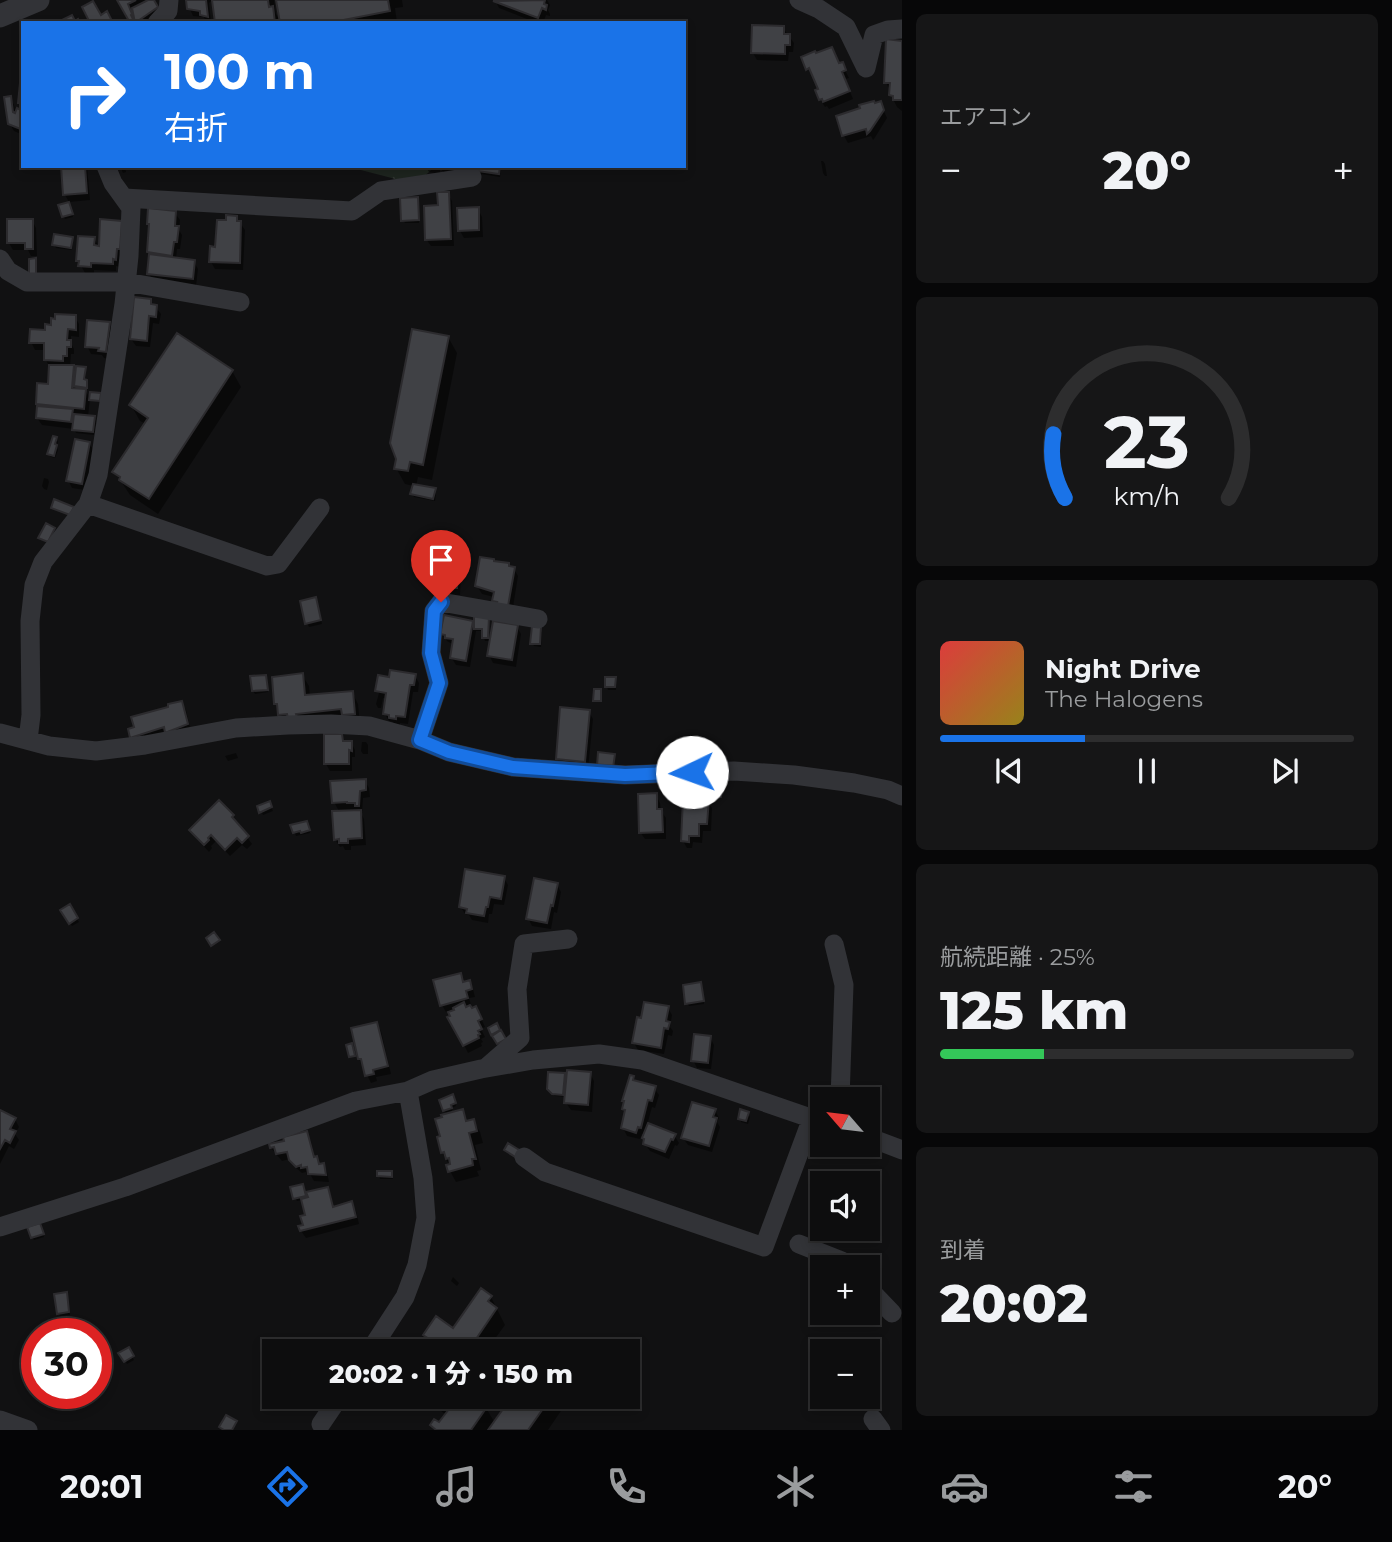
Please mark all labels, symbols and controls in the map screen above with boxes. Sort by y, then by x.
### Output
text: 100 m [164,42,315,101]
icon: right [49,49,140,140]
text: エアコン [940,103,1032,131]
text: 右折 [164,108,228,147]
text: 20° [1103,139,1191,202]
text: − [940,147,962,194]
text: + [1332,147,1354,194]
text: 23 [1104,398,1190,486]
text: km/h [1114,481,1180,511]
pin [411,530,471,602]
icon: arrive [422,541,460,579]
text: Night Drive [1045,653,1201,685]
text: The Halogens [1045,685,1203,713]
position arrow [655,735,729,809]
icon: previous [990,752,1028,790]
icon: pause [1128,752,1166,790]
icon: next [1266,752,1304,790]
text: 航続距離 · 25% [940,943,1095,971]
text: 125 km [940,979,1128,1042]
north arrow [810,1087,880,1157]
map controls [810,1087,880,1409]
button: sound [810,1171,880,1241]
text: 到着 [940,1236,986,1264]
button: + [810,1255,880,1325]
text: 20:02 [940,1272,1088,1335]
speed limit sign: 30 [21,1318,112,1409]
button: − [810,1339,880,1409]
text: 20:02 · 1 分 · 150 m [329,1358,573,1390]
icon: directions [263,1462,312,1511]
icon: music [432,1462,481,1511]
icon: phone [602,1462,651,1511]
icon: climate [771,1462,820,1511]
icon: car [940,1462,989,1511]
icon: filters [1109,1462,1158,1511]
text: 20:01 [60,1467,143,1506]
text: 20° [1278,1467,1332,1506]

